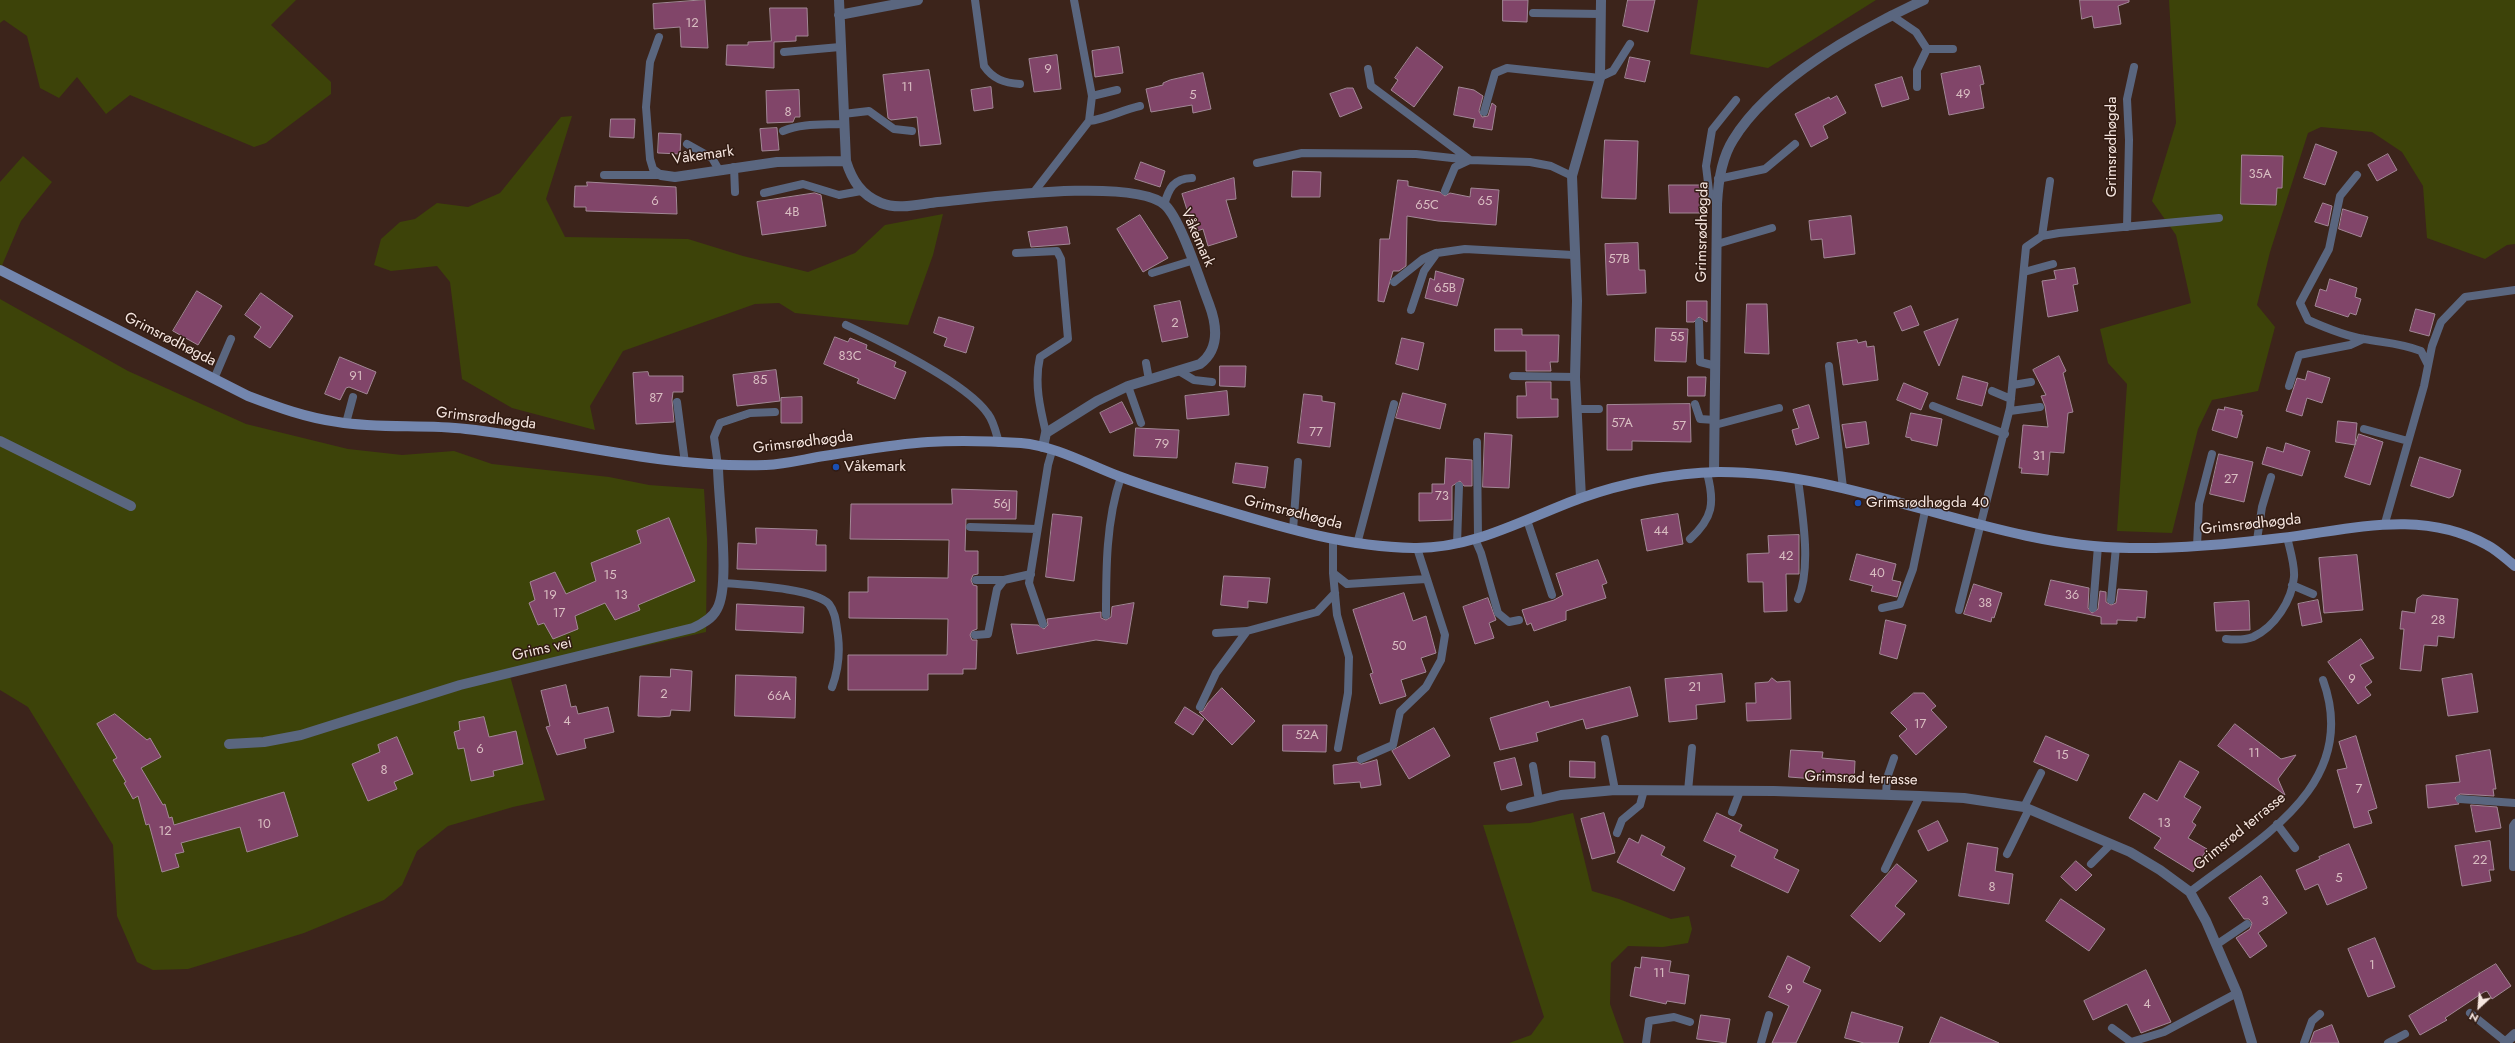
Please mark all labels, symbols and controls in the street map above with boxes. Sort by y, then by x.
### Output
house number: 12 [685,16,699,32]
house number: 9 [1044,62,1052,78]
house number: 11 [901,80,913,96]
house number: 49 [1955,87,1971,103]
house number: 5 [1189,88,1197,104]
street label: Grimsrødhøgda [2103,97,2121,197]
house number: 8 [784,105,792,121]
street label: Våkemark [671,143,735,169]
house number: 35A [2248,167,2272,183]
street label: Grimsrødhøgda [1693,182,1713,282]
house number: 6 [651,194,659,210]
house number: 65 [1478,194,1492,210]
house number: 65C [1415,198,1439,214]
house number: 4B [785,205,799,221]
street label: Våkemark [1176,206,1218,270]
house number: 57B [1608,252,1630,268]
house number: 65B [1434,281,1456,297]
street label: Grimsrødhøgda [121,309,219,371]
house number: 2 [1171,316,1179,332]
house number: 55 [1670,330,1684,346]
house number: 83C [838,349,862,365]
house number: 91 [349,369,363,385]
house number: 85 [753,373,767,389]
house number: 87 [649,391,663,407]
street label: Grimsrødhøgda [435,404,537,434]
house number: 57A [1611,416,1633,432]
house number: 57 [1672,419,1686,435]
house number: 77 [1309,425,1323,441]
street label: Grimsrødhøgda [752,428,854,458]
house number: 79 [1155,437,1169,453]
house number: 31 [2033,449,2045,465]
place label: Våkemark [844,458,906,476]
marker: Våkemark [831,462,841,472]
house number: 27 [2224,472,2238,488]
house number: 73 [1435,489,1449,505]
street label: Grimsrødhøgda [1242,492,1344,534]
place label: Grimsrødhøgda 40 [1866,494,1989,512]
house number: 56J [993,497,1011,513]
marker: Grimsrødhøgda 40 [1853,498,1863,508]
street label: Grimsrødhøgda [2200,511,2302,539]
house number: 44 [1653,524,1669,540]
house number: 42 [1779,549,1793,565]
house number: 40 [1869,566,1885,582]
house number: 15 [603,568,617,584]
house number: 19 [543,588,557,604]
house number: 13 [615,588,627,604]
house number: 36 [2065,588,2079,604]
house number: 38 [1978,596,1992,612]
house number: 17 [553,606,565,622]
house number: 28 [2431,613,2445,629]
street label: Grims vei [510,634,574,666]
house number: 50 [1391,639,1407,655]
house number: 9 [2348,672,2356,688]
house number: 21 [1688,680,1702,696]
house number: 2 [660,687,668,703]
house number: 66A [767,689,791,705]
house number: 4 [563,714,571,730]
house number: 17 [1914,717,1926,733]
house number: 52A [1295,728,1319,744]
house number: 6 [476,742,484,758]
house number: 11 [2248,746,2260,762]
house number: 15 [2055,748,2069,764]
house number: 8 [380,763,388,779]
street label: Grimsrød terrasse [1804,768,1918,790]
house number: 7 [2356,782,2362,798]
street label: Grimsrød terrasse [2190,789,2290,875]
house number: 13 [2158,816,2170,832]
house number: 10 [257,817,271,833]
house number: 12 [158,824,172,840]
house number: 22 [2473,853,2487,869]
house number: 5 [2335,871,2343,887]
house number: 8 [1988,880,1996,896]
house number: 3 [2261,894,2269,910]
house number: 1 [2369,958,2375,974]
house number: 11 [1653,966,1665,982]
house number: 9 [1785,982,1793,998]
north arrow [2459,987,2499,1027]
house number: 4 [2143,997,2151,1013]
text: N [2466,1009,2481,1027]

